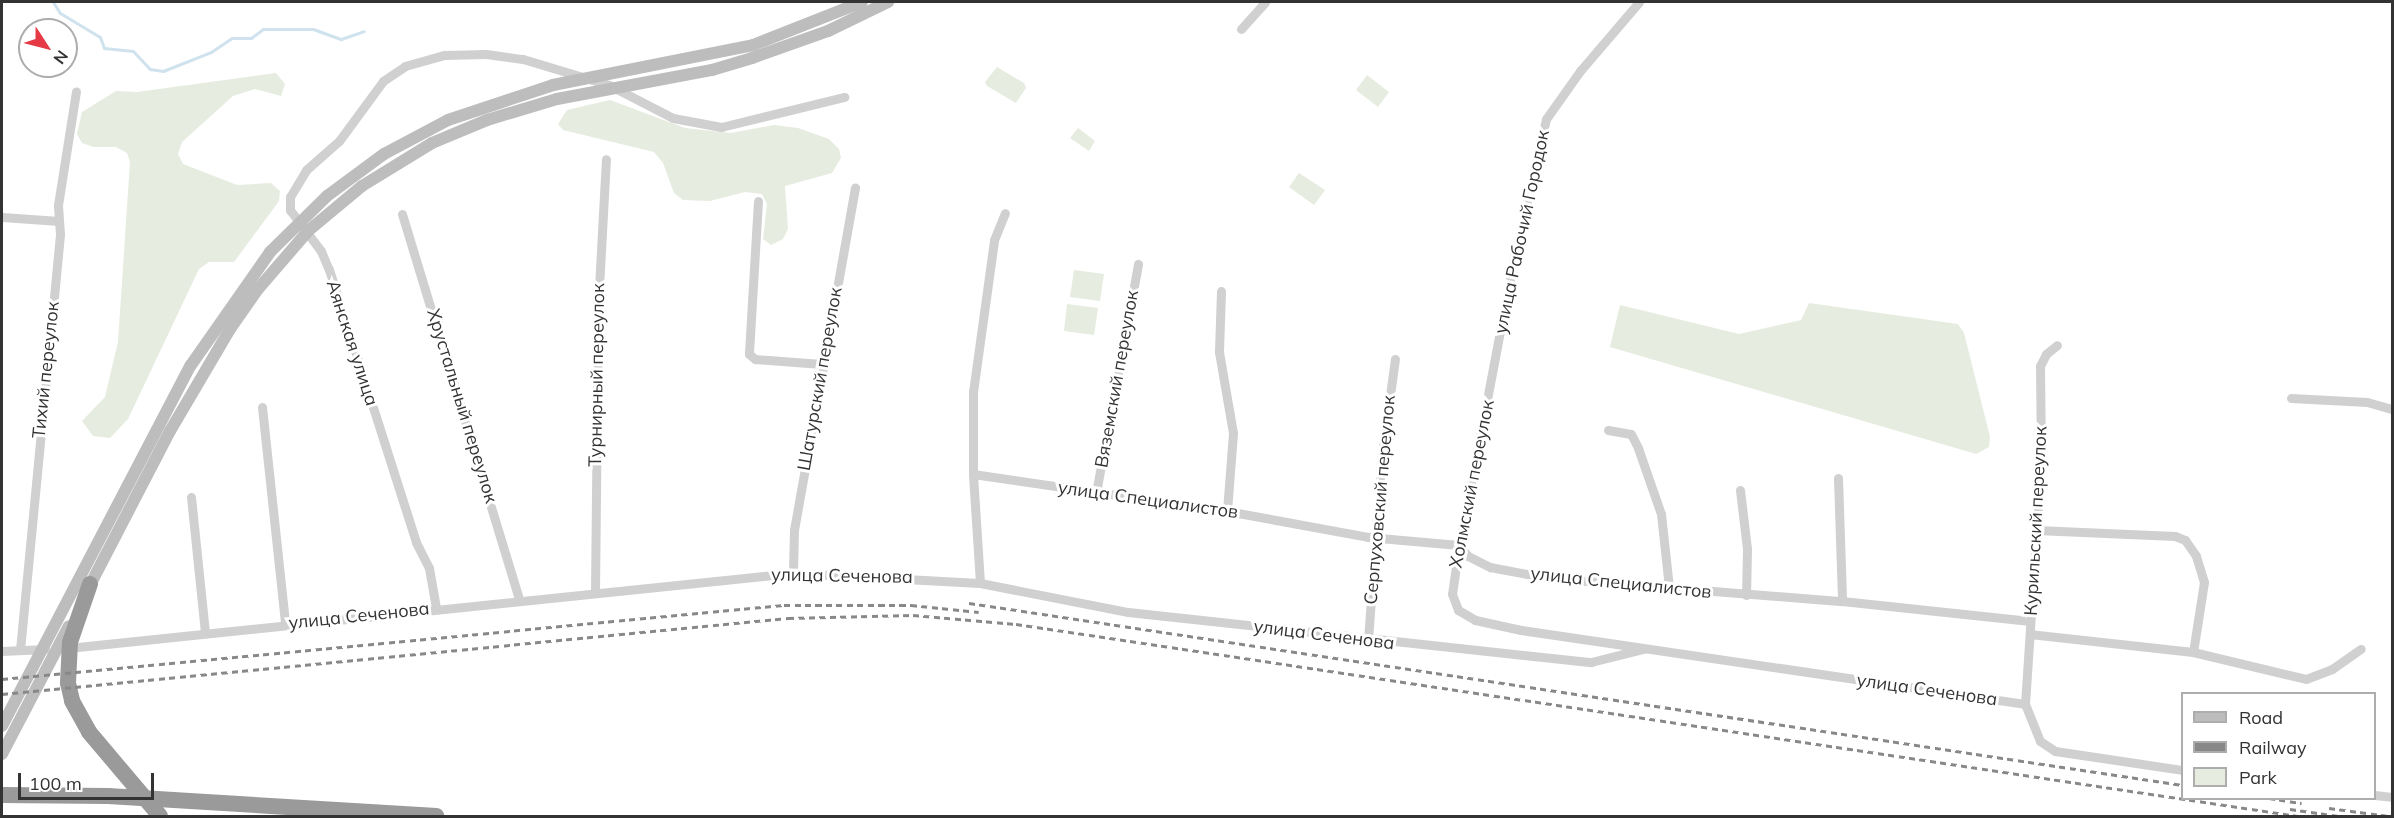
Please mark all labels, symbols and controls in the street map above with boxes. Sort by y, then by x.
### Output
north arrow [18,18,78,78]
text: N [49,47,73,68]
street label: улица Рабочий Городок [1490,128,1554,336]
street label: Аянская улица [322,278,382,408]
street label: Турнирный переулок [585,283,609,467]
street label: Шатурский переулок [793,286,847,472]
street label: Вяземский переулок [1091,289,1143,469]
street label: Тихий переулок [28,300,64,440]
street label: Хрустальный переулок [422,306,502,506]
street label: Серпуховский переулок [1360,395,1400,605]
street label: Холмский переулок [1445,398,1499,570]
street label: Курильский переулок [2020,426,2052,616]
street label: улица Специалистов [1056,477,1240,523]
street label: улица Специалистов [1529,563,1713,603]
street label: улица Сеченова [771,564,913,588]
street label: улица Сеченова [287,598,431,634]
street label: улица Сеченова [1252,616,1396,654]
street label: улица Сеченова [1855,669,1999,711]
legend [2181,692,2376,800]
text: Road [2239,706,2283,729]
text: Railway [2239,736,2307,759]
scale bar [21,761,158,799]
text: Park [2239,766,2277,789]
text: 100 m [29,772,82,795]

